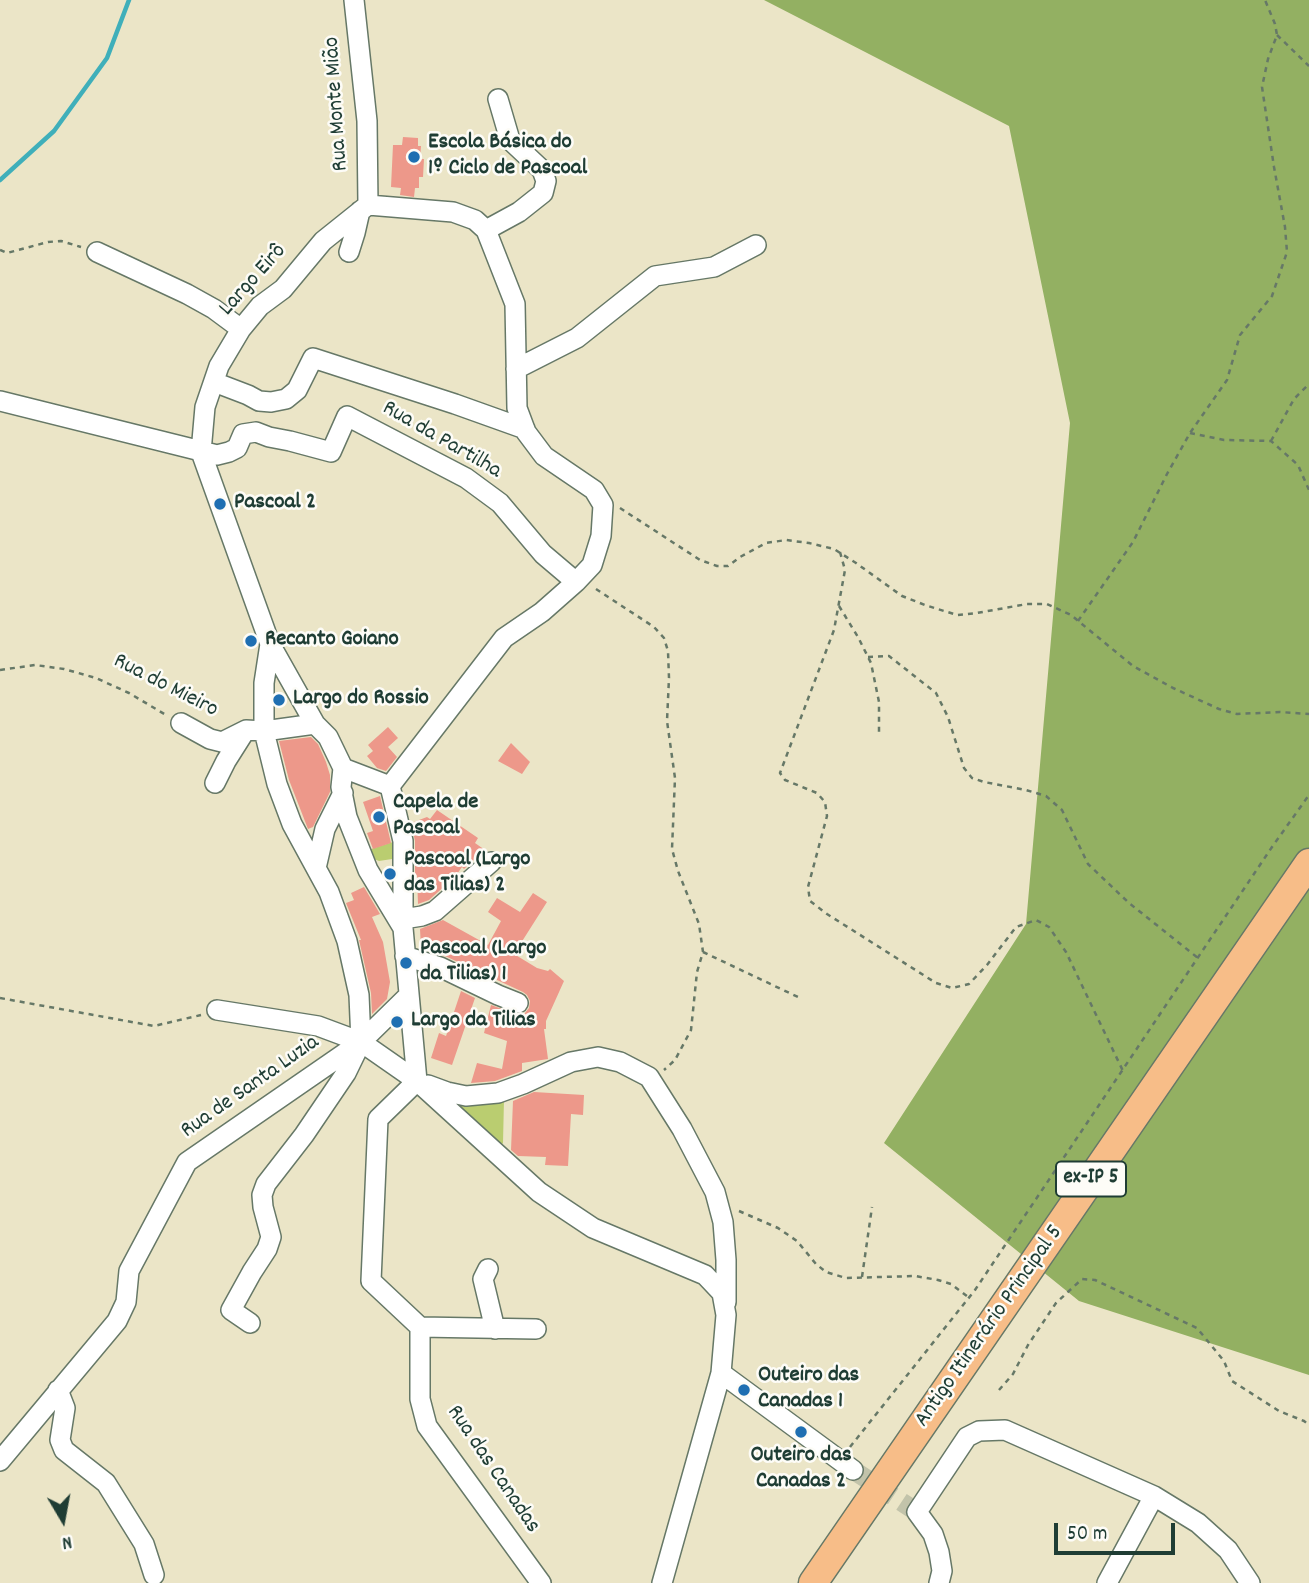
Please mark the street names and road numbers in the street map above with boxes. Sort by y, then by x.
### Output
street label: Rua Monte Mião [320,36,356,172]
street label: Largo Eirô [214,239,294,323]
street label: Rua da Partilha [376,396,506,486]
street label: Rua do Mieiro [108,649,222,725]
street label: Rua de Santa Luzia [177,1030,325,1146]
road number: ex-IP 5 [1056,1162,1126,1196]
street label: Antigo Itinerário Principal 5 [910,1221,1070,1433]
street label: Rua das Canadas [439,1401,545,1539]

